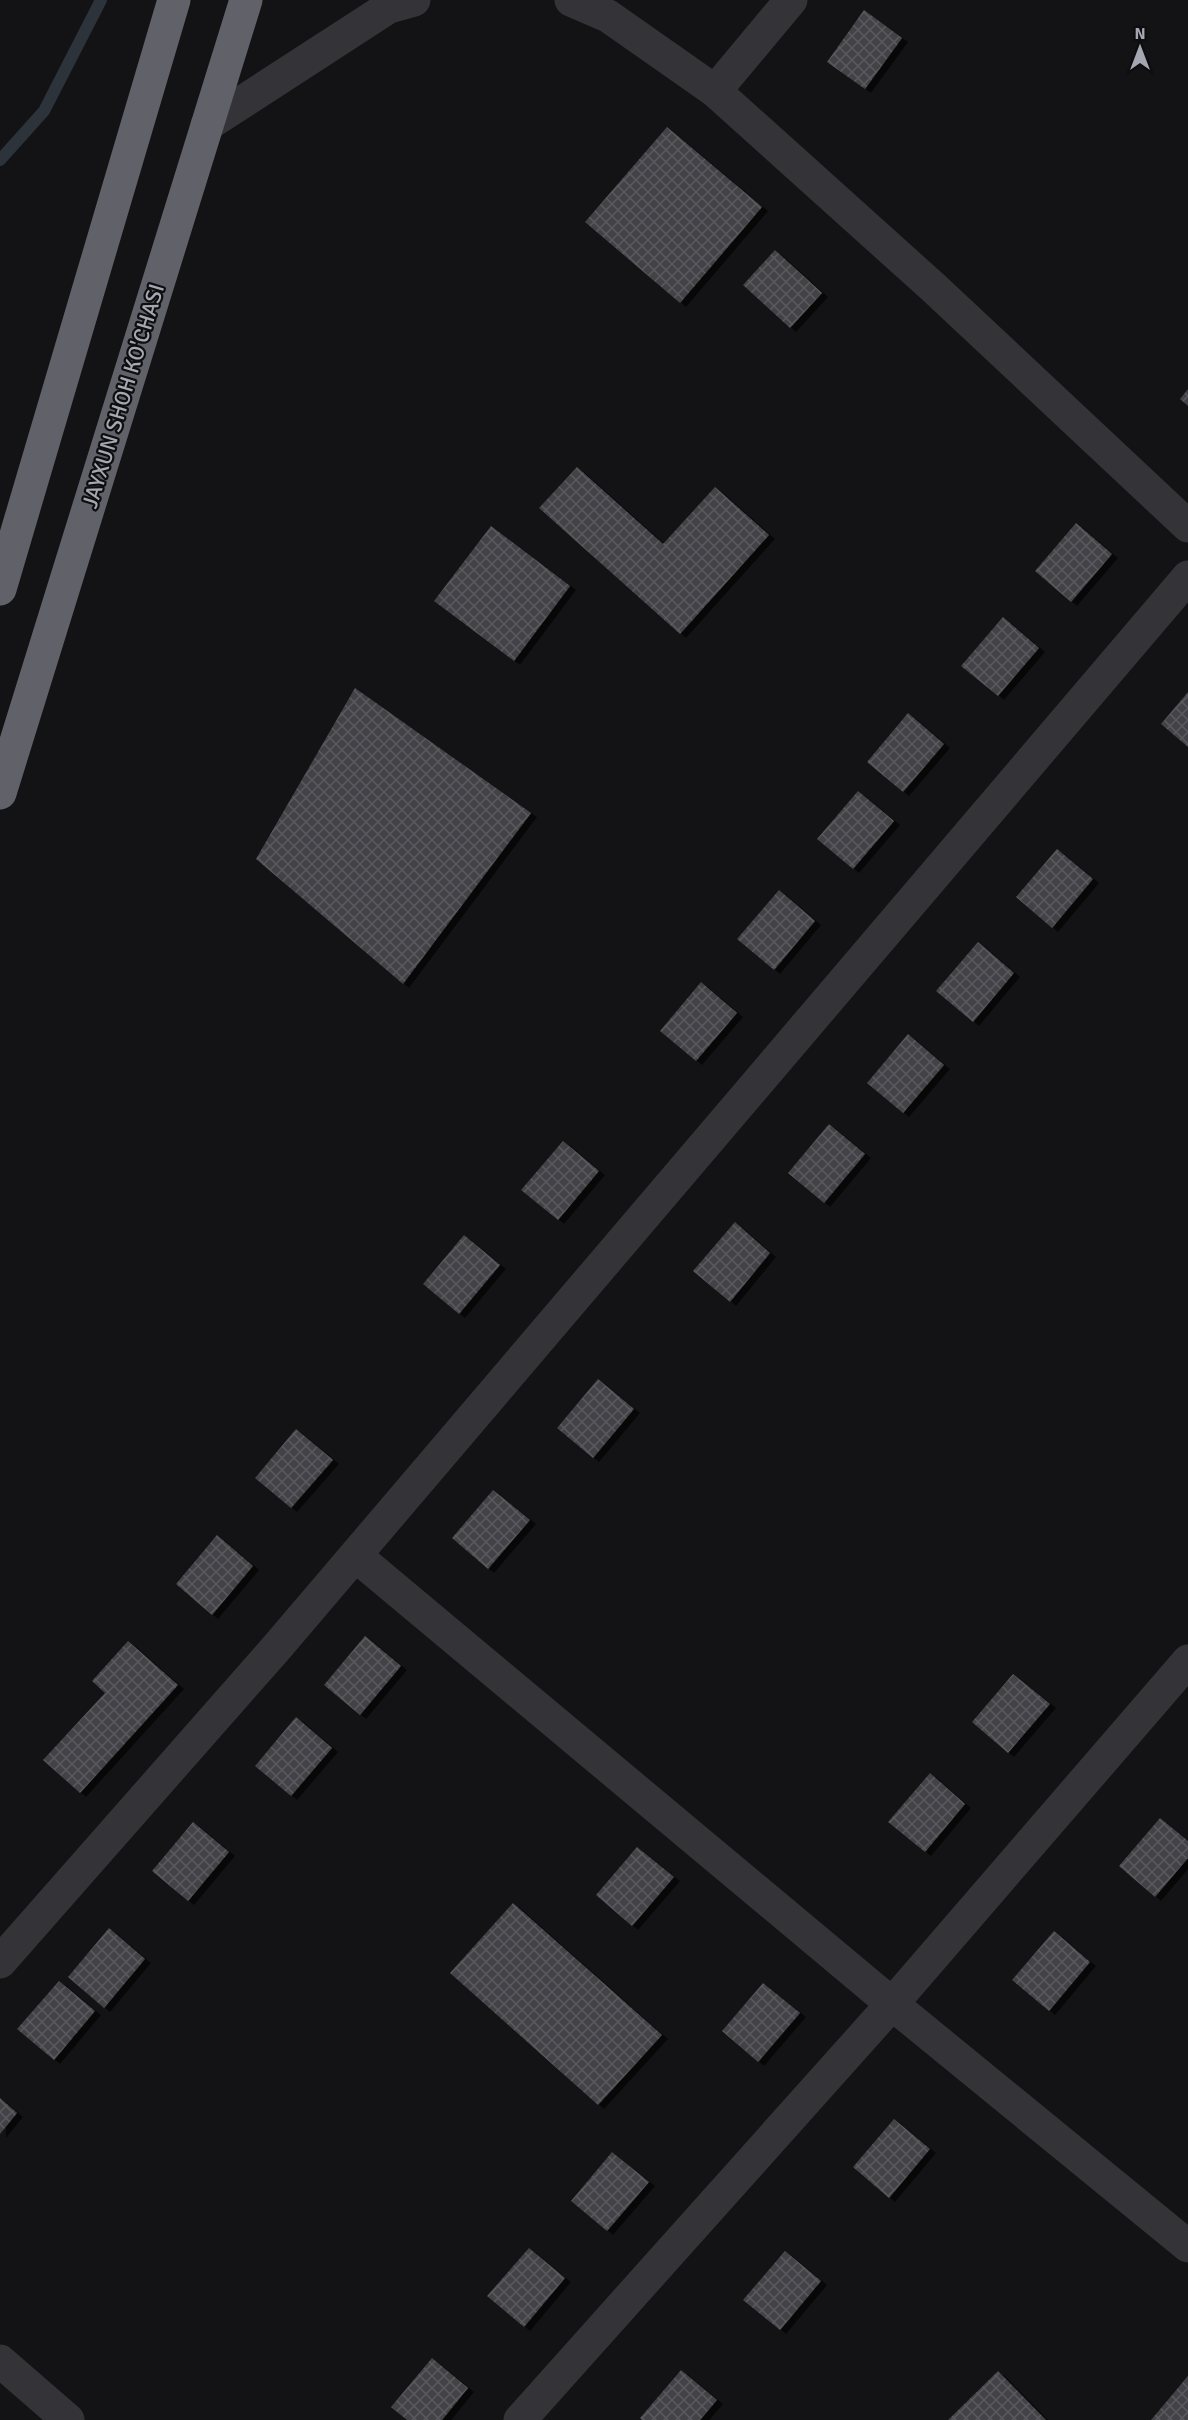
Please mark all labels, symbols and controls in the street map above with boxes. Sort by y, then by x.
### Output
north arrow [1110,18,1170,78]
text: N [1134,24,1146,44]
street label: JAYXUN SHOH KO'CHASI [76,280,170,512]

